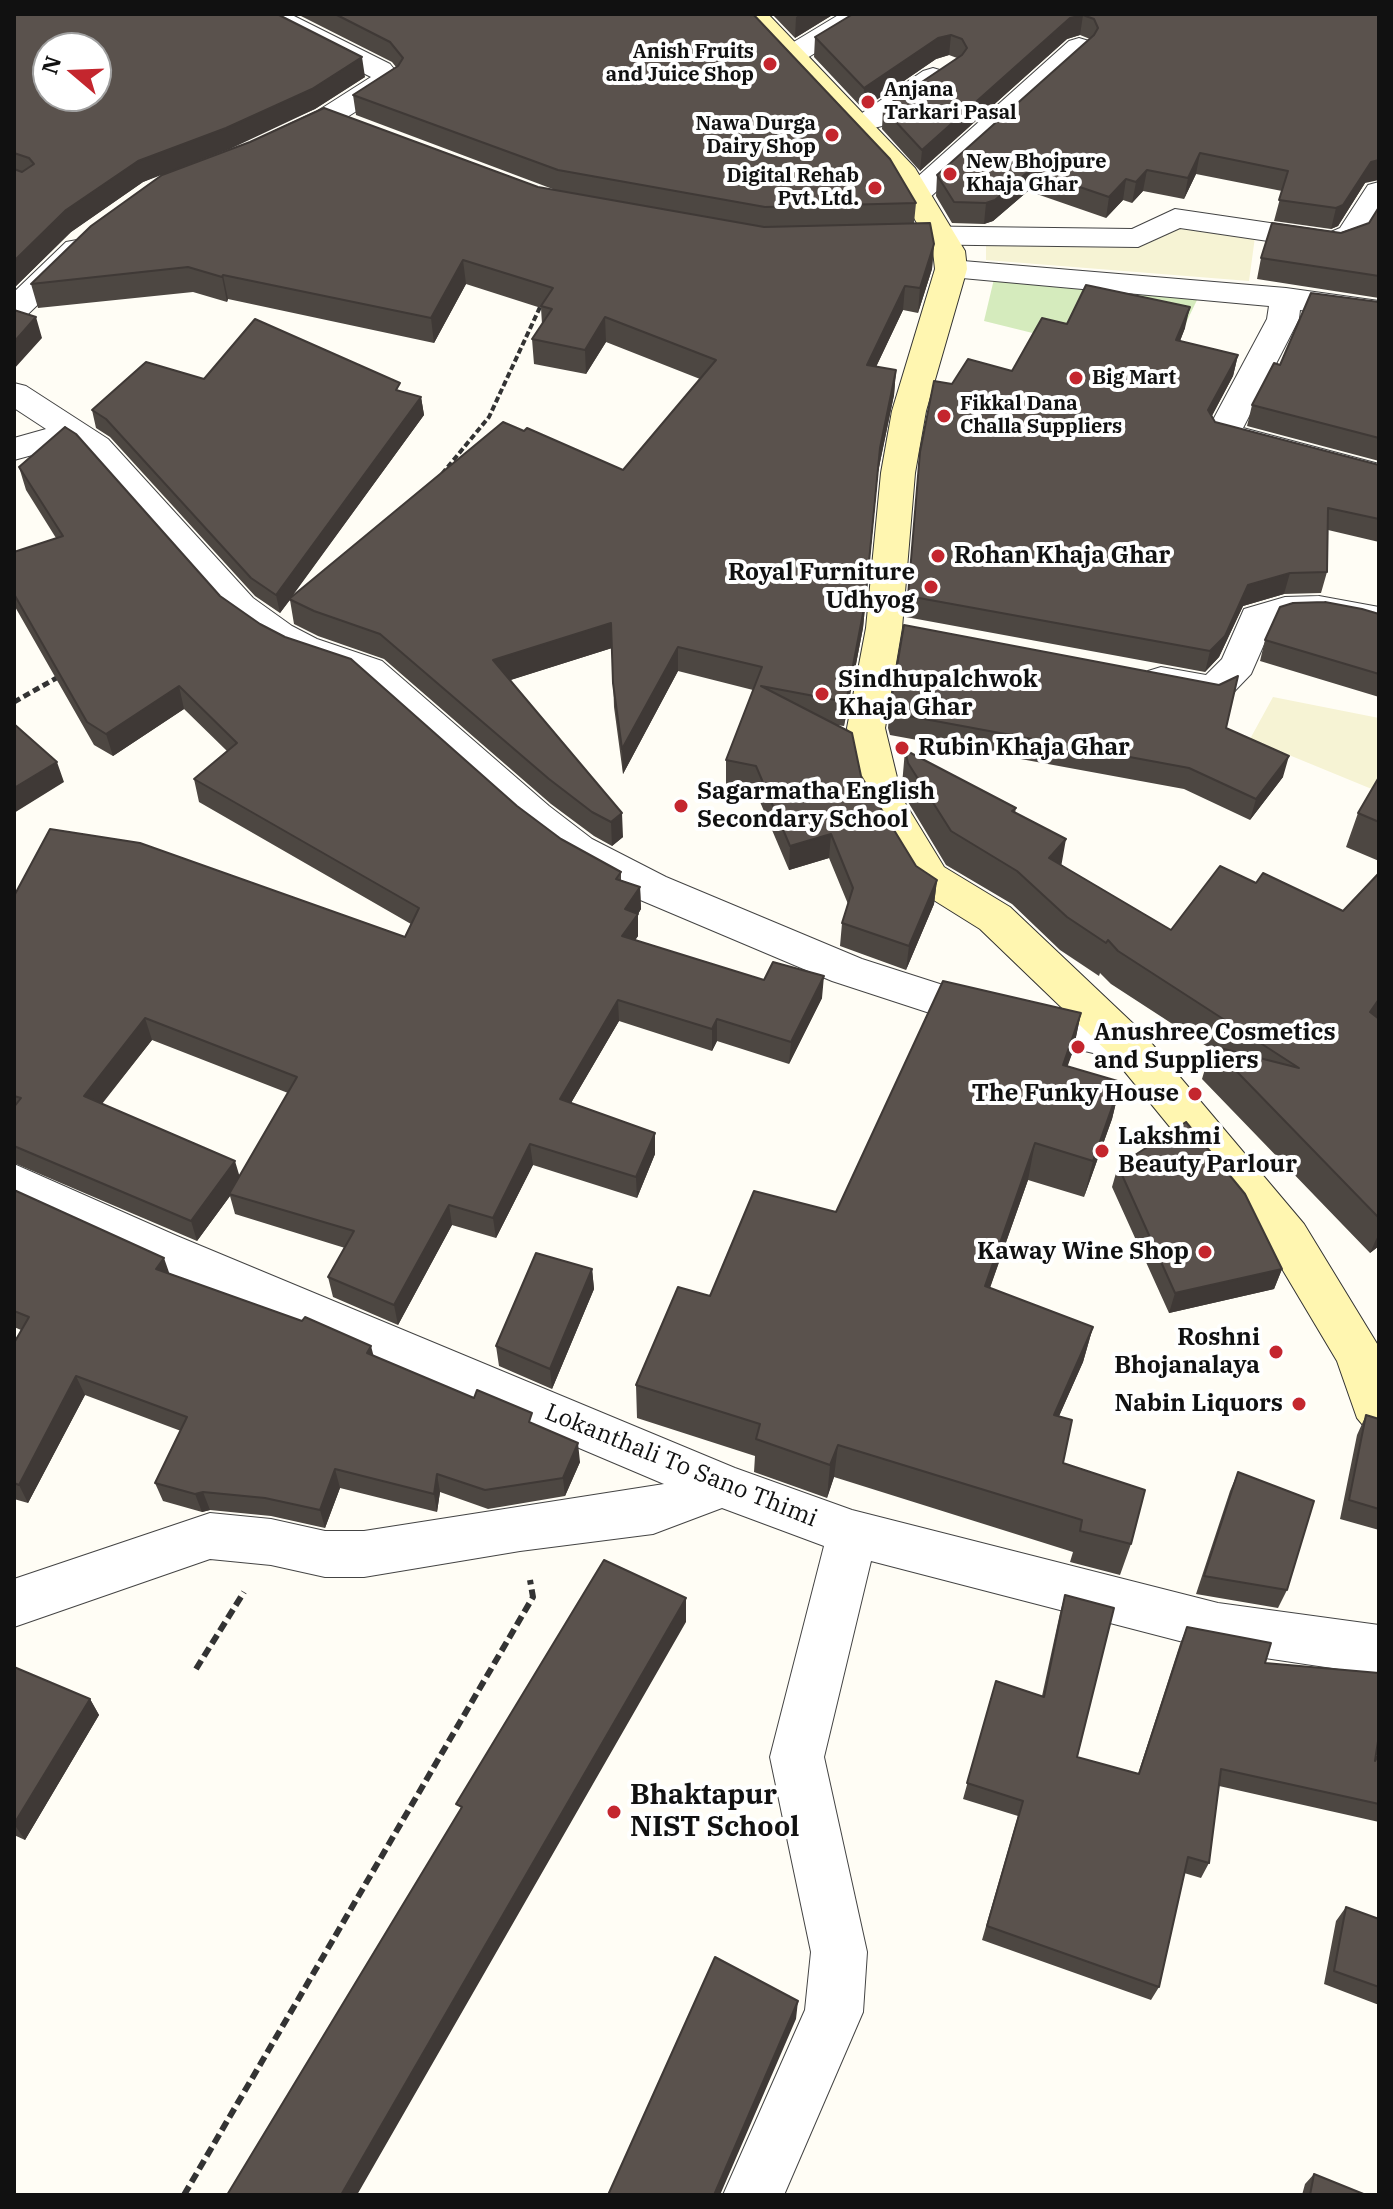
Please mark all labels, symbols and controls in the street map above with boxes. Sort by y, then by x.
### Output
north arrow [32,32,112,112]
place label: Anish Fruits and Juice Shop [606,40,754,87]
text: N [34,52,67,78]
marker: Anish Fruits and Juice Shop [761,55,779,73]
place label: Anjana Tarkari Pasal [884,78,1017,125]
marker: Anjana Tarkari Pasal [859,93,877,111]
place label: Nawa Durga Dairy Shop [696,112,816,159]
marker: Nawa Durga Dairy Shop [823,126,841,144]
place label: New Bhojpure Khaja Ghar [966,150,1106,197]
place label: Digital Rehab Pvt. Ltd. [726,164,859,211]
marker: New Bhojpure Khaja Ghar [941,165,959,183]
marker: Digital Rehab Pvt. Ltd. [866,179,884,197]
place label: Big Mart [1092,366,1176,390]
marker: Big Mart [1067,369,1085,387]
place label: Fikkal Dana Challa Suppliers [960,392,1122,439]
marker: Fikkal Dana Challa Suppliers [935,407,953,425]
place label: Rohan Khaja Ghar [954,542,1170,570]
marker: Rohan Khaja Ghar [929,547,947,565]
place label: Royal Furniture Udhyog [728,559,915,615]
marker: Royal Furniture Udhyog [922,578,940,596]
place label: Sindhupalchwok Khaja Ghar [838,666,1038,722]
marker: Sindhupalchwok Khaja Ghar [813,685,831,703]
place label: Rubin Khaja Ghar [918,734,1130,762]
marker: Rubin Khaja Ghar [893,739,911,757]
place label: Sagarmatha English Secondary School [697,778,935,834]
marker: Sagarmatha English Secondary School [672,797,690,815]
place label: Anushree Cosmetics and Suppliers [1094,1019,1336,1075]
marker: Anushree Cosmetics and Suppliers [1069,1038,1087,1056]
place label: The Funky House [972,1080,1179,1108]
marker: The Funky House [1186,1085,1204,1103]
place label: Lakshmi Beauty Parlour [1118,1123,1297,1179]
marker: Lakshmi Beauty Parlour [1093,1142,1111,1160]
place label: Kaway Wine Shop [977,1238,1189,1266]
marker: Kaway Wine Shop [1196,1243,1214,1261]
place label: Roshni Bhojanalaya [1114,1324,1260,1380]
marker: Roshni Bhojanalaya [1267,1343,1285,1361]
place label: Nabin Liquors [1115,1390,1283,1418]
marker: Nabin Liquors [1290,1395,1308,1413]
street label: Lokanthali To Sano Thimi [541,1398,821,1534]
place label: Bhaktapur NIST School [630,1779,799,1845]
marker: Bhaktapur NIST School [605,1803,623,1821]

